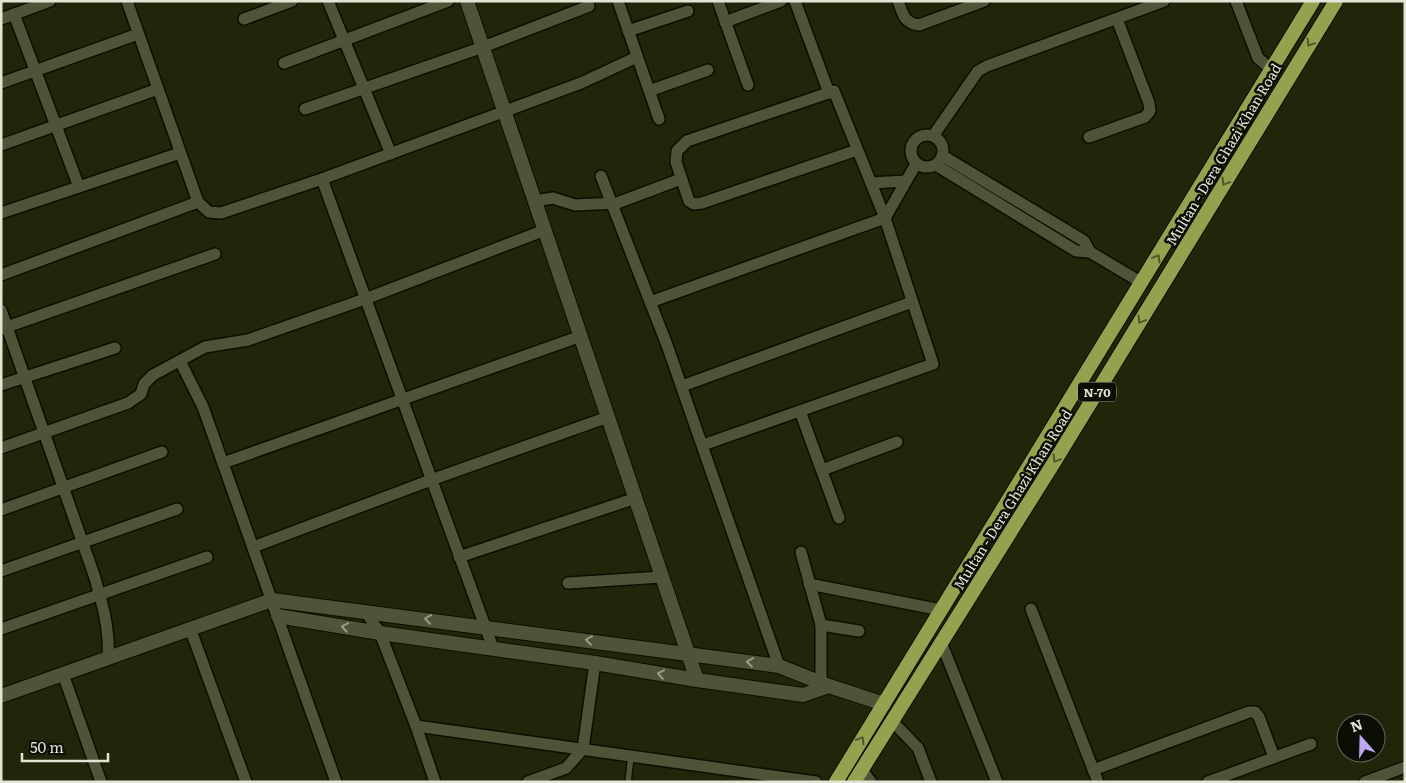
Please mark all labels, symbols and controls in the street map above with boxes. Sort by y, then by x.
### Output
one-way arrow [1307,37,1317,46]
street label: Multan - Dera Ghazi Khan Road [1161,59,1286,249]
one-way arrow [1222,176,1232,185]
one-way arrow [1150,255,1160,264]
one-way arrow [1137,315,1147,324]
road number: N-70 [1078,382,1116,402]
street label: Multan - Dera Ghazi Khan Road [948,405,1076,593]
one-way arrow [1052,453,1062,462]
one-way arrow [423,614,431,625]
one-way arrow [340,623,349,633]
one-way arrow [584,635,592,646]
one-way arrow [745,657,753,668]
one-way arrow [657,670,665,680]
north arrow [1336,713,1386,763]
text: N [1347,713,1365,736]
scale bar [22,730,109,762]
text: 50 m [30,735,64,758]
one-way arrow [855,737,865,746]

